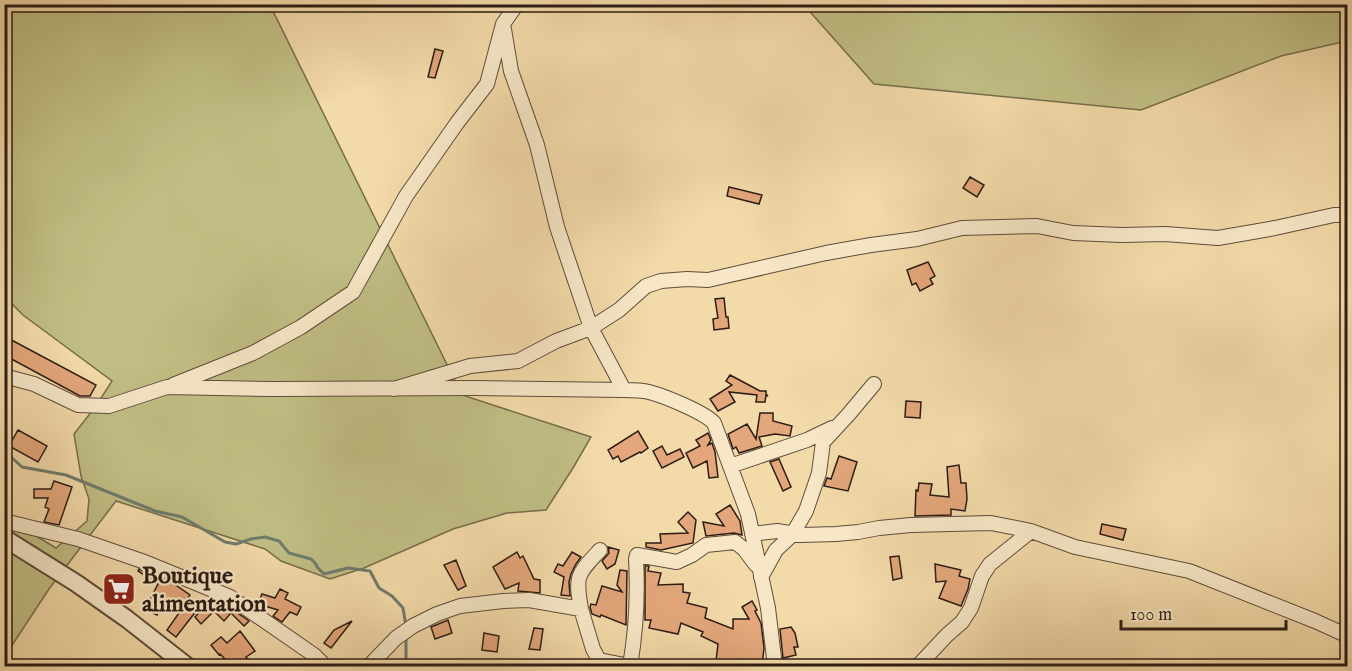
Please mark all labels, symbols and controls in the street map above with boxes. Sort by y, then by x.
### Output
place label: Boutique alimentation [142,561,267,620]
supermarket icon: Boutique alimentation [101,571,137,607]
scale bar [1121,593,1286,631]
text: 100 m [1130,604,1172,627]

